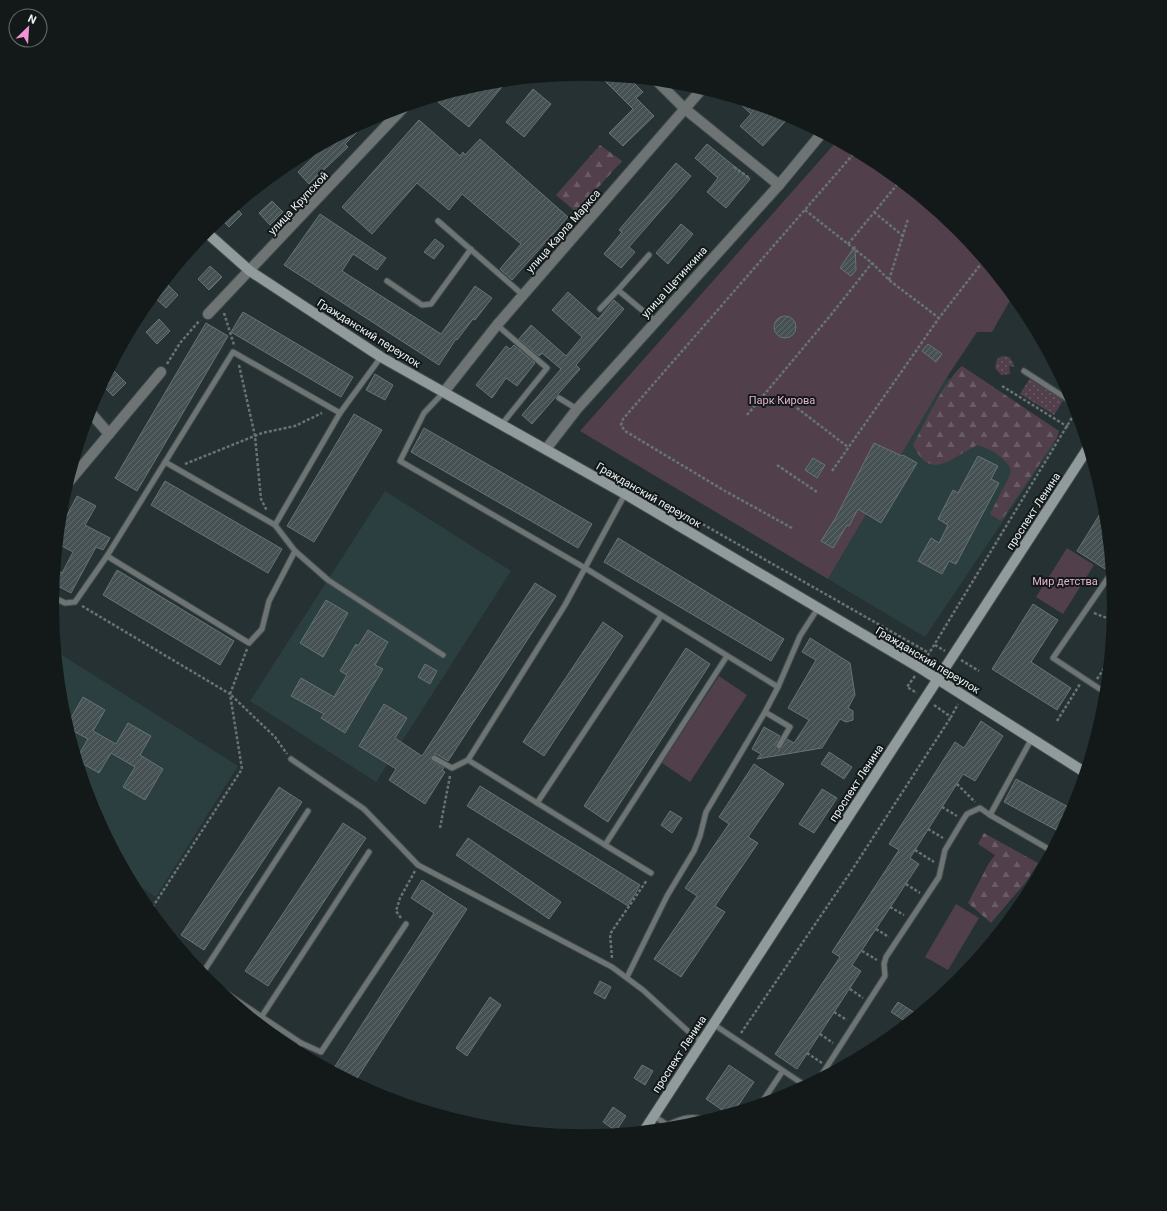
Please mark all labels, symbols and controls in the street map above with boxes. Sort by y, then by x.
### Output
north arrow [8,8,48,48]
text: N [26,12,38,27]
street label: улица Крупской [266,169,331,238]
street label: улица Карла Маркса [524,187,603,276]
street label: улица Щетинкина [639,244,710,321]
street label: Гражданский переулок [315,296,423,371]
park label: Парк Кирова [749,394,815,407]
street label: Гражданский переулок [594,460,704,531]
street label: проспект Ленина [1004,470,1063,552]
park label: Мир детства [1032,575,1098,588]
street label: Гражданский переулок [873,624,982,697]
street label: проспект Ленина [827,742,886,824]
street label: проспект Ленина [650,1013,709,1095]

